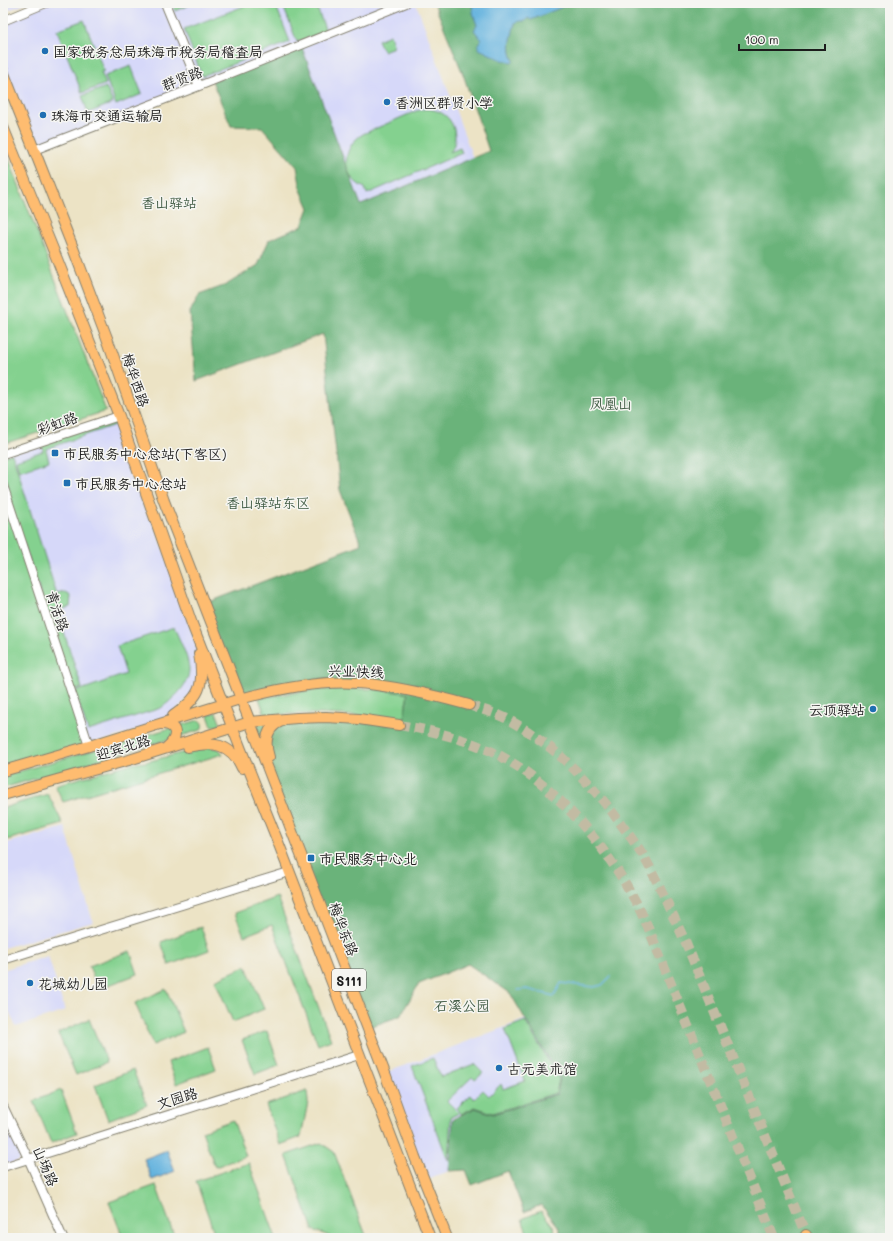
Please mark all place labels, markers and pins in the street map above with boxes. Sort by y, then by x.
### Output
place label: 国家税务总局珠海市税务局稽查局 [53,42,263,61]
marker: 国家税务总局珠海市税务局稽查局 [40,46,50,56]
place label: 香洲区群贤小学 [395,93,493,112]
marker: 香洲区群贤小学 [382,97,392,107]
place label: 珠海市交通运输局 [51,106,163,125]
marker: 珠海市交通运输局 [38,110,48,120]
place label: 市民服务中心总站(下客区) [63,444,227,463]
marker: 市民服务中心总站(下客区) [50,448,60,458]
place label: 市民服务中心总站 [75,474,187,493]
marker: 市民服务中心总站 [62,478,72,488]
place label: 云顶驿站 [809,700,865,719]
marker: 云顶驿站 [868,704,878,714]
place label: 市民服务中心北 [319,849,417,868]
marker: 市民服务中心北 [306,853,316,863]
place label: 花城幼儿园 [38,974,108,993]
marker: 花城幼儿园 [25,978,35,988]
place label: 古元美术馆 [507,1059,577,1078]
marker: 古元美术馆 [494,1063,504,1073]

